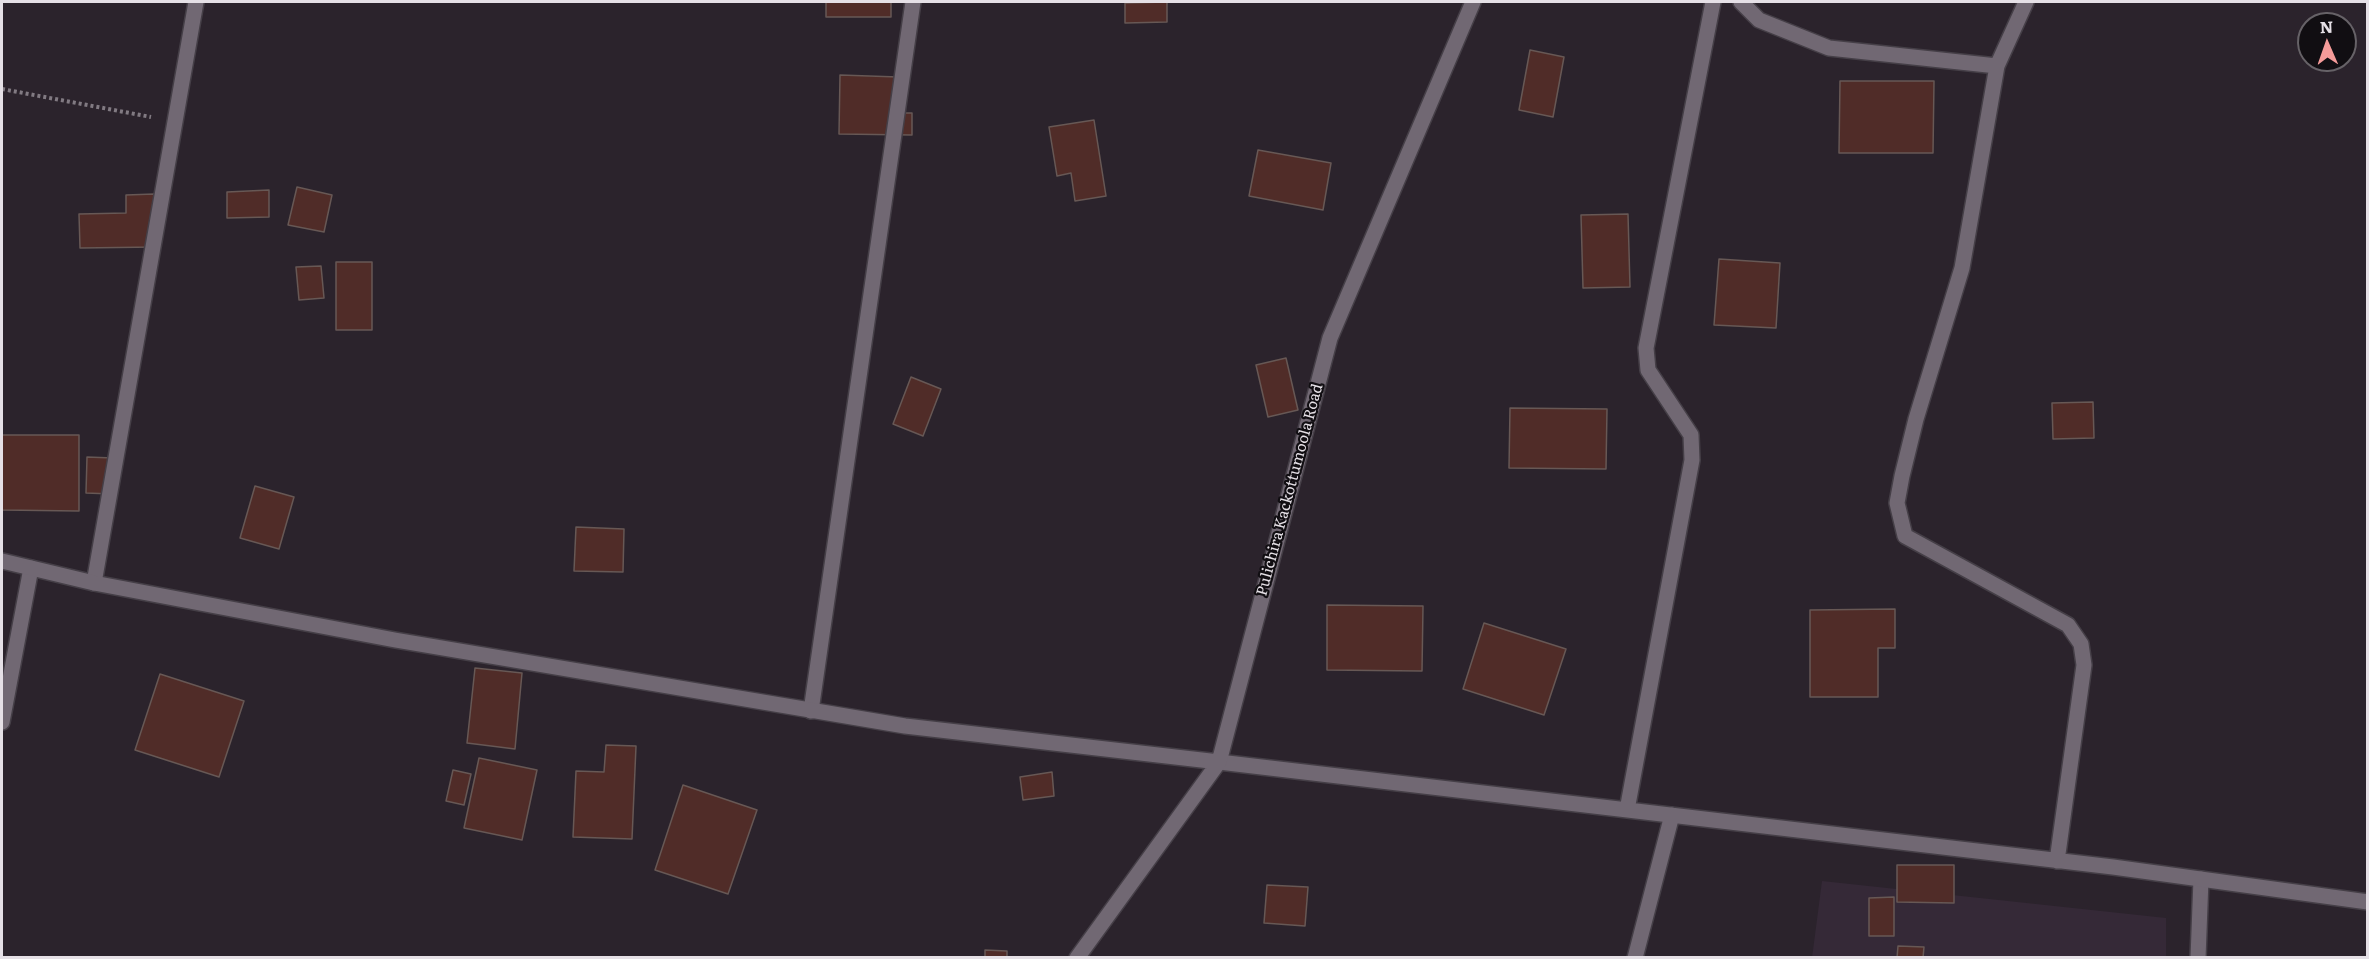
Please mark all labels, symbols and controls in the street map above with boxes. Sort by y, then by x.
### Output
north arrow [2297,12,2357,72]
text: N [2319,14,2334,38]
street label: Pulichira Kackottumoola Road [1253,382,1327,598]

